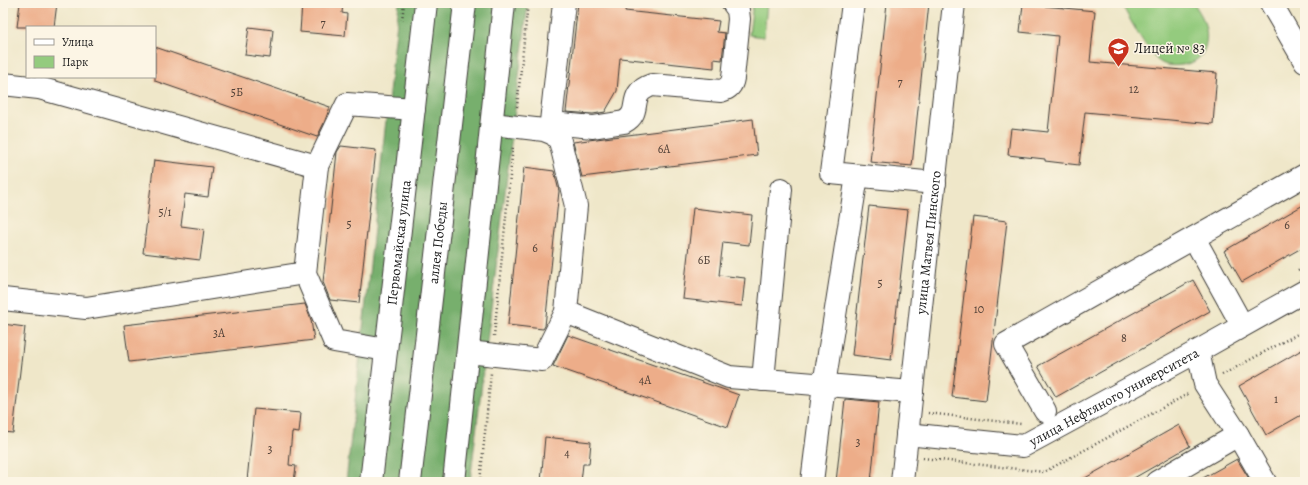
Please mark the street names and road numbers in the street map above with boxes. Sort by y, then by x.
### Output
street label: улица Матвея Пинского [911,170,945,316]
street label: Первомайская улица [382,178,415,306]
street label: аллея Победы [423,200,452,285]
street label: улица Нефтяного университета [1025,343,1203,451]

